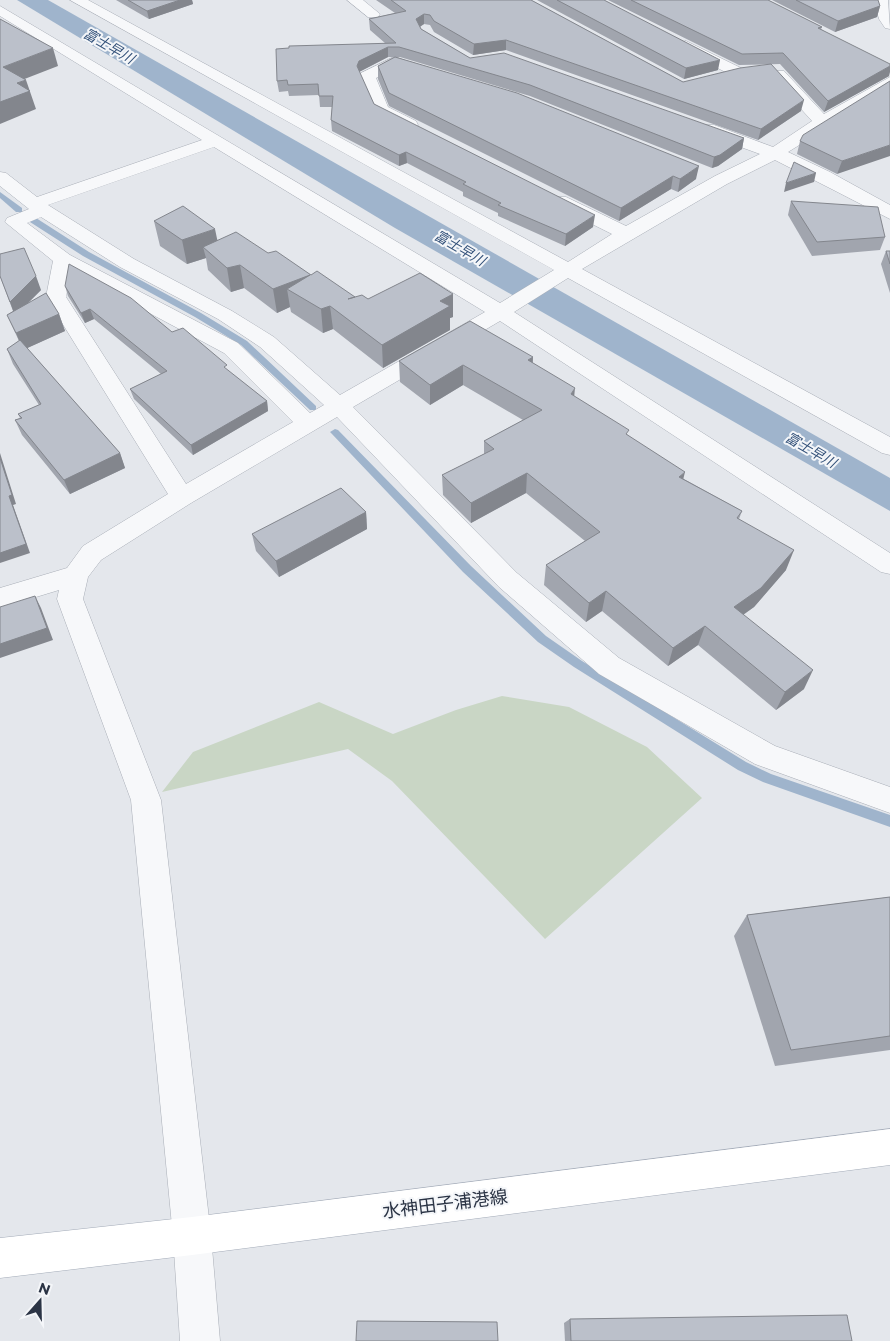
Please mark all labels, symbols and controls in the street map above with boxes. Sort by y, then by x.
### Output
water label: 富士早川 [80,24,139,69]
water label: 富士早川 [431,226,490,271]
water label: 富士早川 [782,428,841,473]
street label: 水神田子浦港線 [381,1185,509,1223]
north arrow [15,1276,65,1326]
text: N [36,1278,53,1299]

